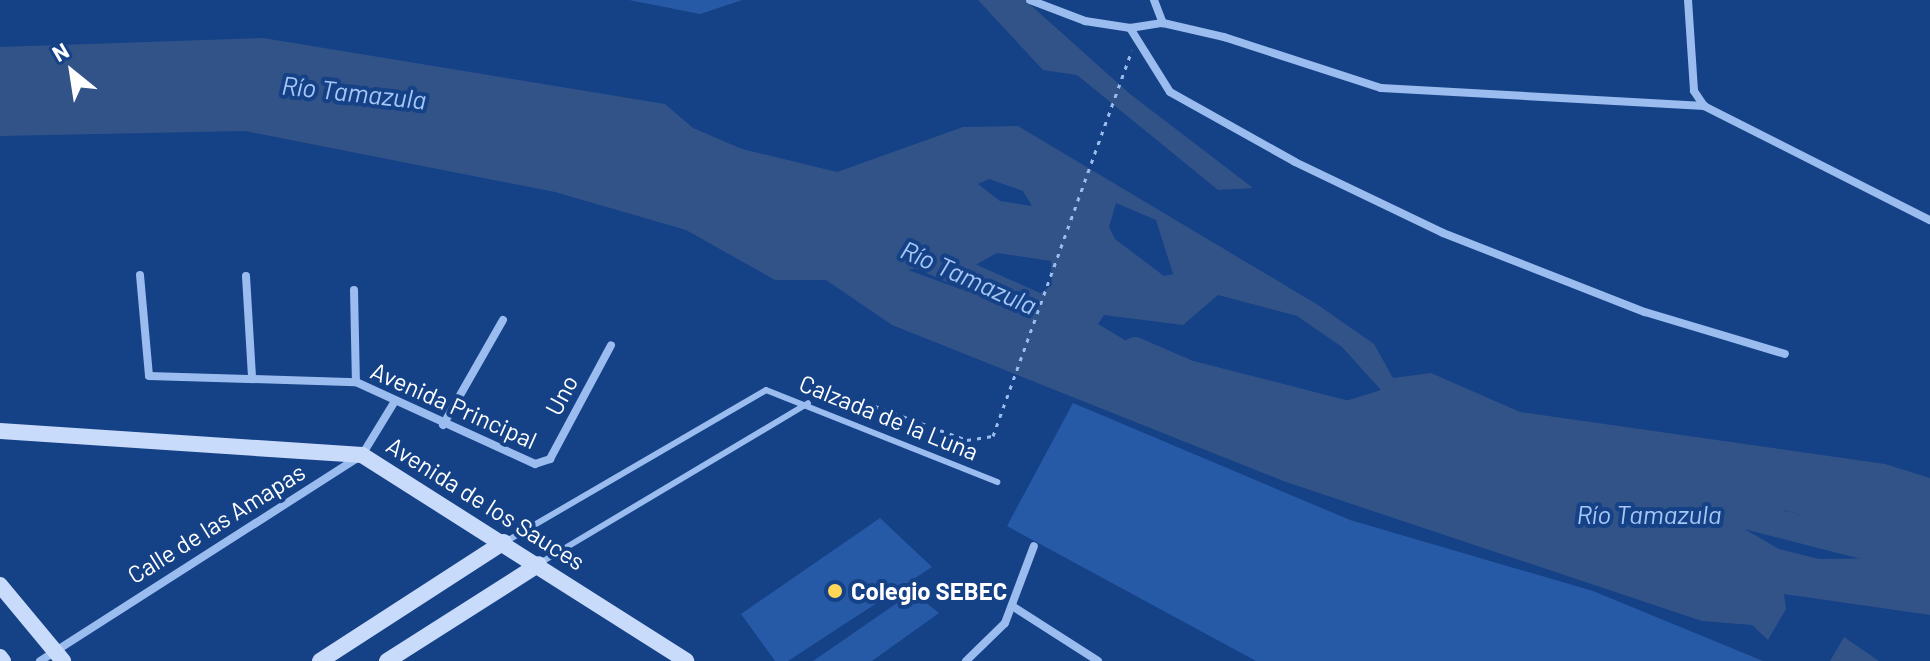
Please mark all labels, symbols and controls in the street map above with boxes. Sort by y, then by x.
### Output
north arrow [32,32,112,112]
text: N [47,36,73,66]
water label: Río Tamazula [280,69,428,115]
water label: Río Tamazula [896,233,1042,321]
street label: Avenida Principal [367,356,541,454]
street label: Calzada de la Luna [795,368,983,466]
street label: Uno [539,370,583,420]
street label: Avenida de los Sauces [382,430,590,576]
street label: Calle de las Amapas [122,457,310,589]
water label: Río Tamazula [1576,498,1722,530]
place label: Colegio SEBEC [851,577,1007,605]
marker: Colegio SEBEC [826,582,844,600]

